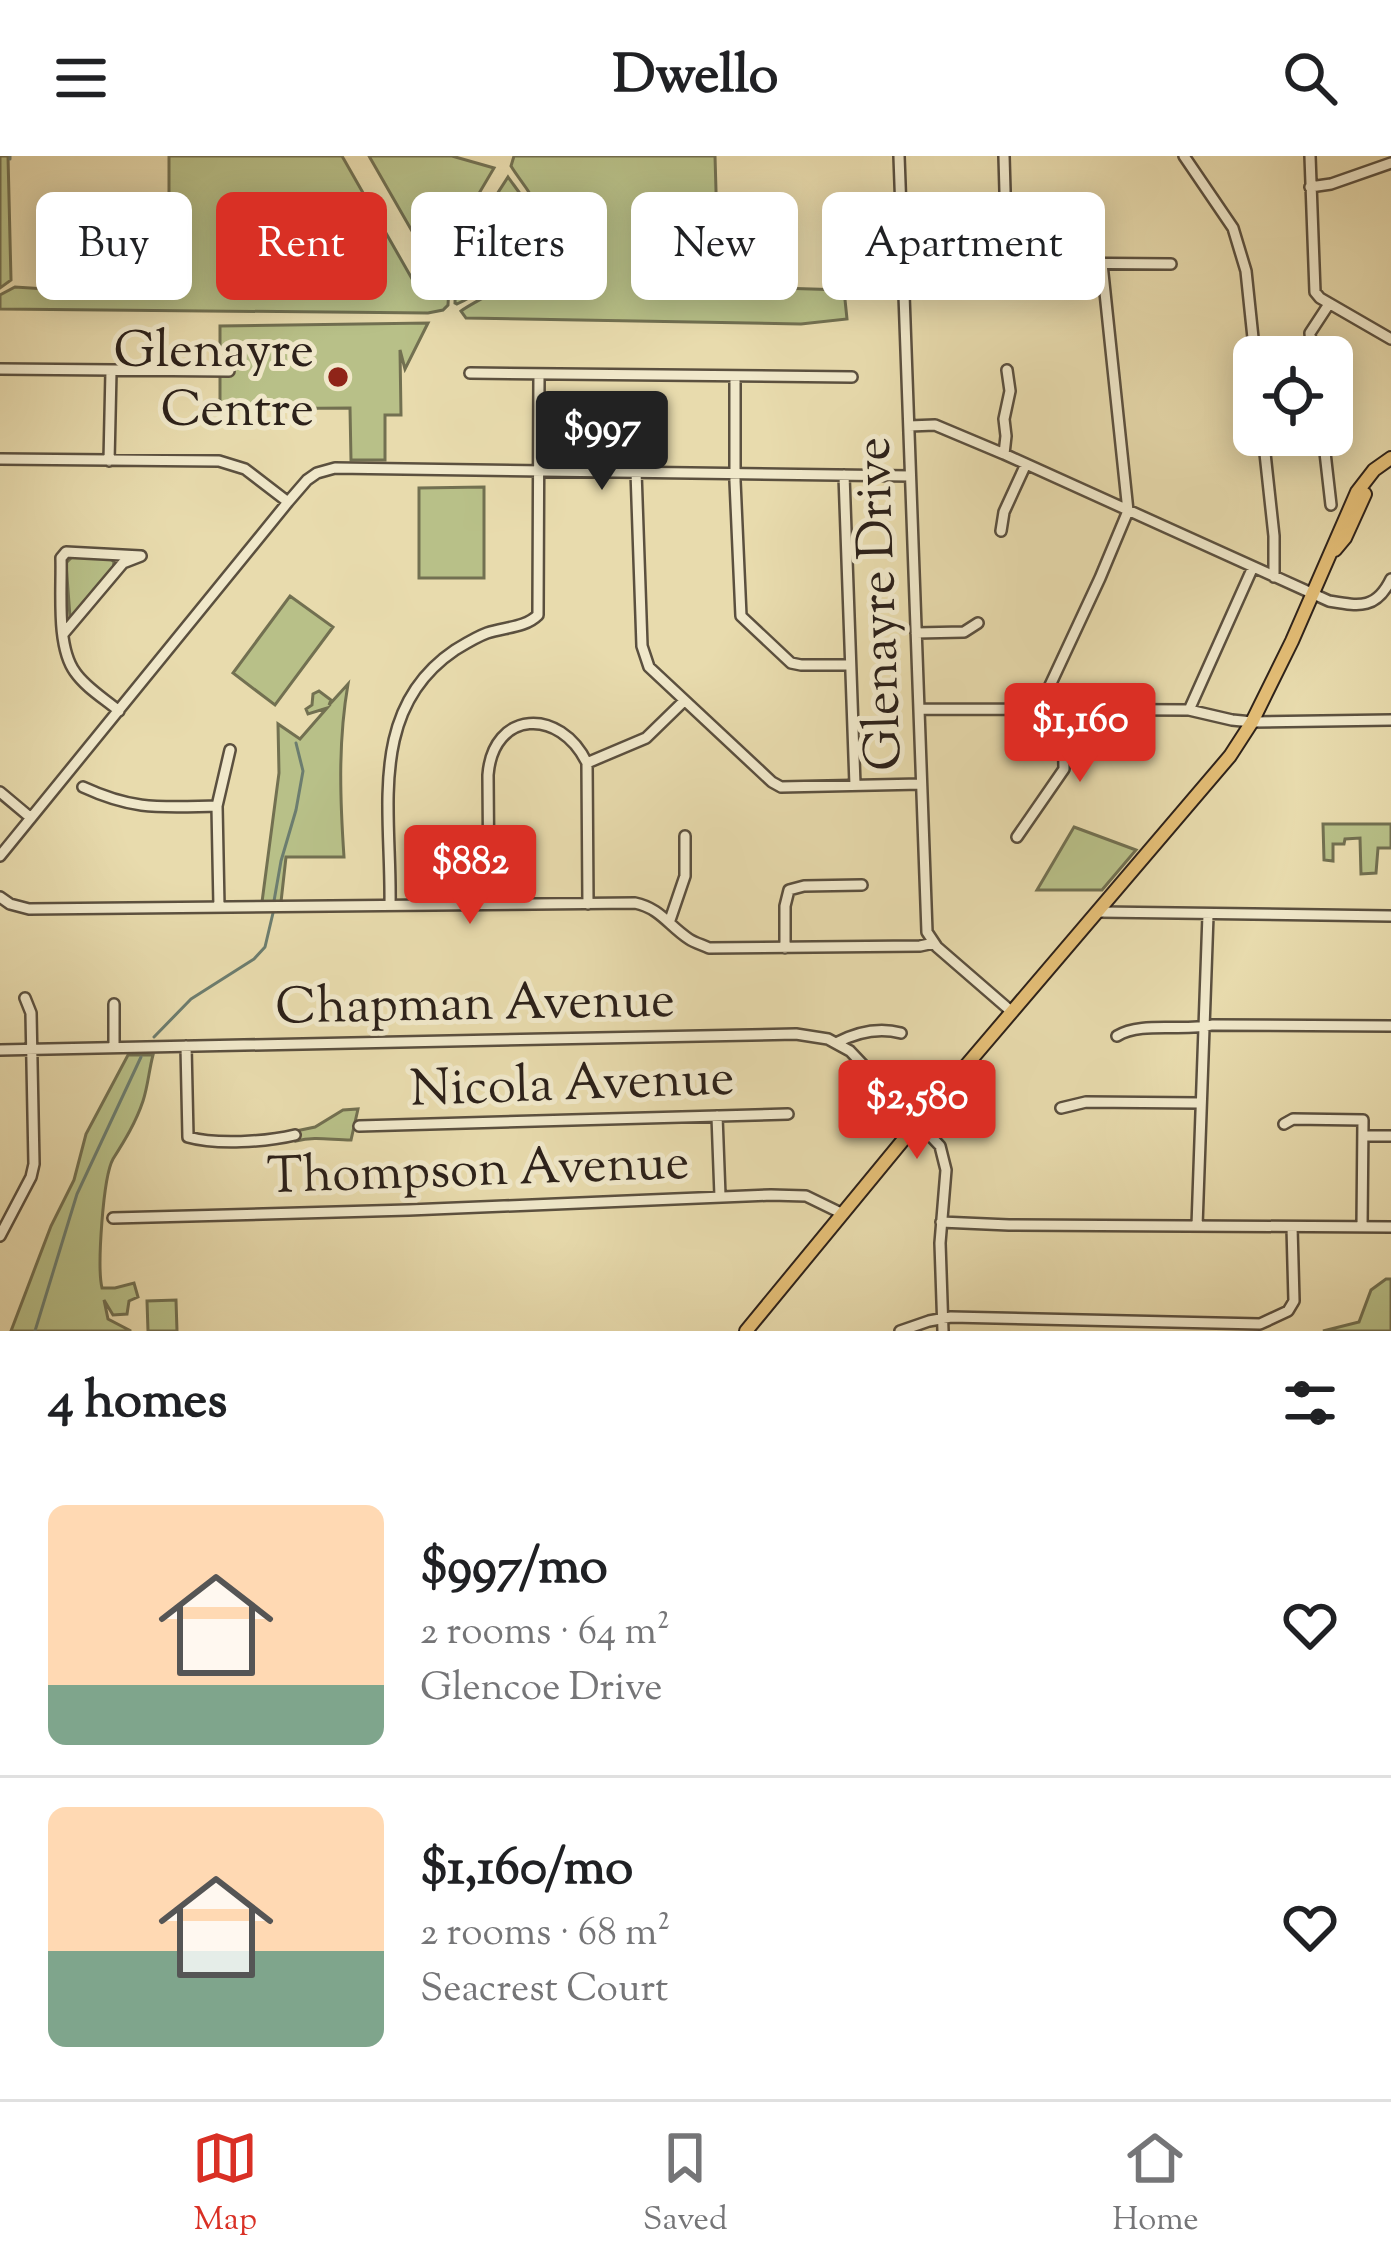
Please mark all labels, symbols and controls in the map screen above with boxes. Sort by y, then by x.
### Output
text: Dwello [613,39,778,117]
icon: menu [48,45,114,111]
icon: search [1277,45,1343,111]
chip: Buy [36,192,192,300]
chip: Rent [216,192,387,300]
chip: Filters [411,192,607,300]
chip: New [631,192,798,300]
chip: Apartment [822,192,1105,300]
place label: Glenayre Centre [114,317,314,449]
map controls [1233,336,1353,456]
button: locate [1233,336,1353,456]
marker: Glenayre Centre [325,364,351,390]
pin: $997 [531,391,673,493]
text: $997 [563,402,641,458]
street label: Glenayre Drive [839,436,924,772]
pin: $1,160 [982,683,1178,785]
text: $1,160 [1031,694,1129,750]
pin: $882 [399,825,541,927]
text: $882 [431,836,509,892]
street label: Chapman Avenue [275,967,675,1046]
street label: Nicola Avenue [409,1044,736,1129]
pin: $2,580 [819,1060,1015,1162]
text: $2,580 [866,1071,969,1127]
street label: Thompson Avenue [266,1129,691,1216]
text: 4 homes [48,1367,227,1440]
icon: filters [1277,1370,1343,1436]
text: $997/mo [420,1533,608,1606]
icon: home [144,1553,288,1697]
icon: heart [1277,1592,1343,1658]
text: 2 rooms · 64 m² [420,1606,670,1662]
text: Glencoe Drive [420,1662,663,1718]
text: $1,160/mo [420,1834,633,1907]
icon: home [144,1855,288,1999]
icon: heart [1277,1894,1343,1960]
text: 2 rooms · 68 m² [420,1907,670,1963]
text: Seacrest Court [420,1963,668,2019]
tab: Map [192,2125,258,2245]
tab: Saved [643,2125,728,2245]
tab: Home [1112,2125,1199,2245]

